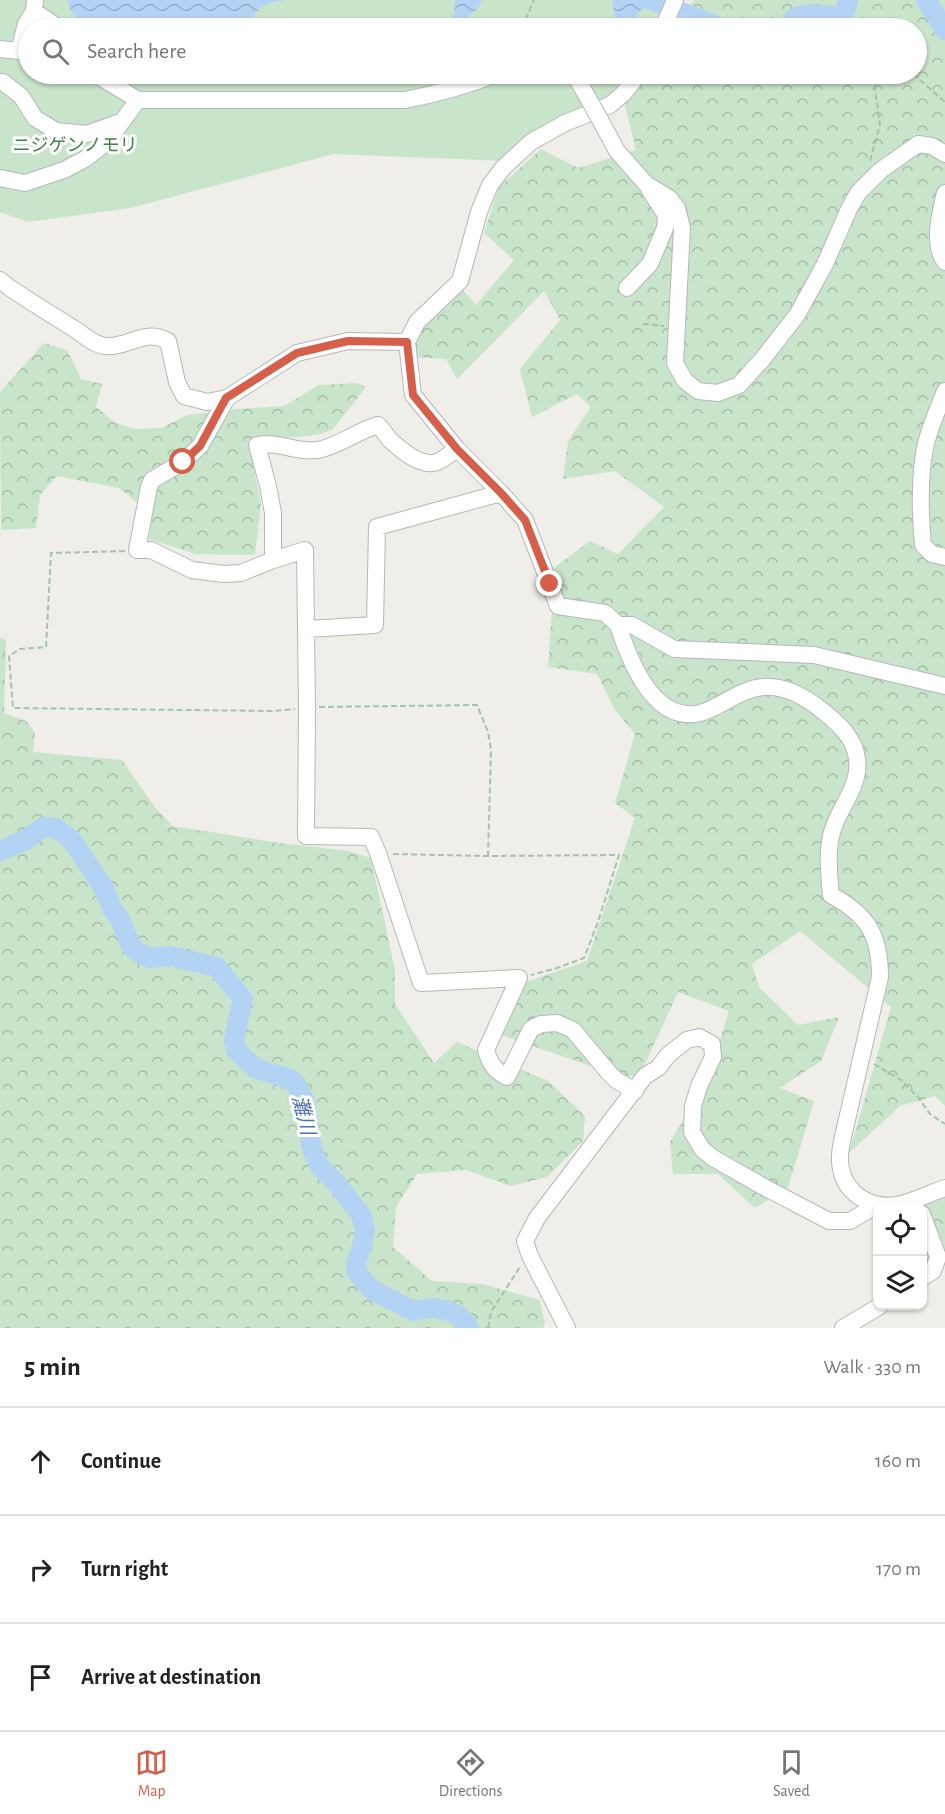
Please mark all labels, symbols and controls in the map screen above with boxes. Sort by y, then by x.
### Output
search box [18,18,927,84]
icon: search [39,35,72,68]
text: Search here [87,40,186,62]
park label: ニジゲンノモリ [12,136,138,155]
route start [169,448,195,474]
route end [536,570,562,596]
water label: 灘川 [288,1093,319,1139]
map controls [873,1202,927,1310]
button: locate [873,1202,927,1256]
button: layers [873,1256,927,1310]
text: 5 min [24,1354,81,1380]
text: Walk · 330 m [823,1357,921,1377]
icon: ahead [24,1445,57,1478]
text: Continue [81,1450,161,1472]
text: 160 m [875,1451,921,1471]
icon: right [24,1553,57,1586]
text: Turn right [81,1558,168,1580]
text: 170 m [876,1559,921,1579]
icon: arrive [24,1661,57,1694]
text: Arrive at destination [81,1666,261,1688]
tab: Map [135,1746,168,1801]
tab: Directions [439,1746,503,1801]
tab: Saved [773,1746,810,1801]

